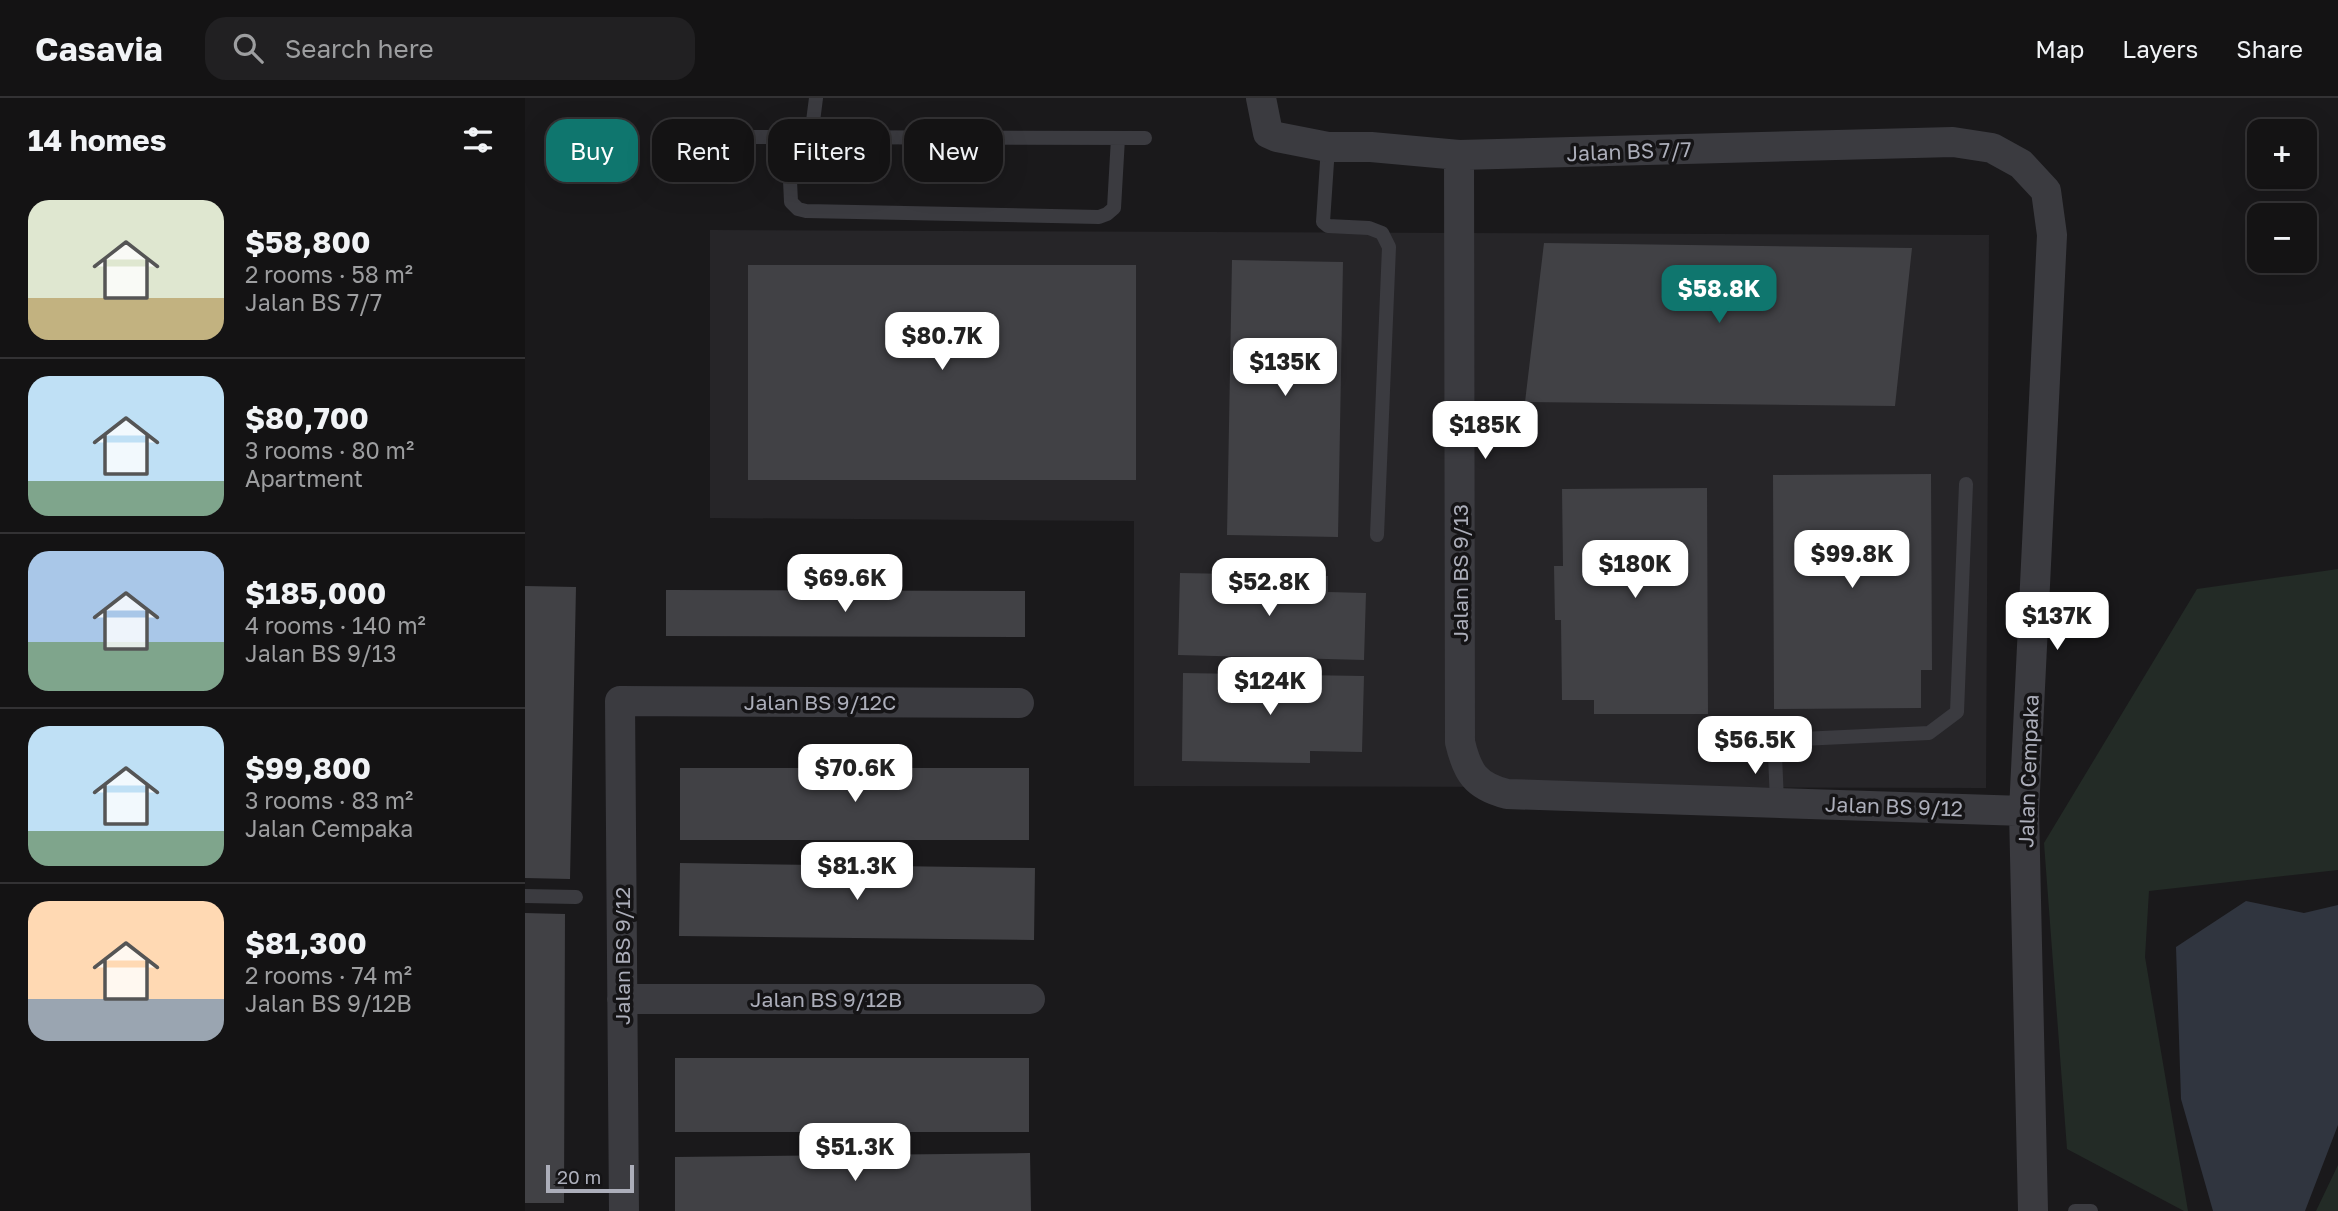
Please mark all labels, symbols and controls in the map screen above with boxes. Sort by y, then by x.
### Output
search box [205,17,695,80]
text: Casavia [35,29,163,68]
icon: search [229,29,267,67]
text: Search here [285,33,434,64]
text: Map [2035,34,2084,63]
text: Layers [2122,34,2198,63]
text: Share [2236,34,2303,63]
chip: Buy [546,119,638,182]
chip: Rent [652,119,754,182]
chip: Filters [768,119,890,182]
chip: New [904,119,1003,182]
map controls [2247,119,2317,273]
button: + [2247,119,2317,189]
icon: filters [459,121,497,159]
text: 14 homes [28,122,167,158]
street label: Jalan BS 7/7 [1566,136,1692,166]
button: − [2247,203,2317,273]
text: $58,800 [245,224,370,260]
icon: home [84,228,168,312]
text: 2 rooms · 58 m² [245,260,413,288]
pin: $58.8K [1662,266,1776,325]
text: $58.8K [1678,274,1760,302]
text: Jalan BS 7/7 [245,288,382,316]
pin: $80.7K [885,313,999,372]
text: $80.7K [901,321,983,349]
pin: $135K [1236,338,1334,398]
text: $135K [1249,347,1321,375]
text: $80,700 [245,400,369,436]
pin: $185K [1436,402,1534,461]
icon: home [84,404,168,488]
text: $185K [1449,410,1521,438]
text: 3 rooms · 80 m² [245,436,414,464]
text: Apartment [245,464,363,492]
street label: Jalan BS 9/13 [1447,504,1473,642]
pin: $99.8K [1795,531,1909,590]
text: $99.8K [1810,539,1894,567]
pin: $180K [1586,540,1684,600]
text: $180K [1598,549,1672,577]
pin: $69.6K [788,554,902,614]
pin: $52.8K [1212,559,1326,618]
text: $69.6K [803,563,887,591]
text: $52.8K [1228,567,1310,595]
text: $185,000 [245,575,386,611]
icon: home [84,579,168,663]
pin: $137K [2008,592,2106,652]
text: $137K [2022,601,2092,629]
text: 4 rooms · 140 m² [245,611,426,639]
text: Jalan BS 9/13 [245,639,396,667]
pin: $124K [1221,658,1319,717]
text: $124K [1234,666,1306,694]
street label: Jalan BS 9/12C [744,689,896,715]
street label: Jalan Cempaka [2012,694,2044,848]
pin: $56.5K [1698,716,1812,776]
text: $56.5K [1714,725,1796,753]
pin: $70.6K [798,744,912,804]
text: $99,800 [245,750,371,786]
text: $70.6K [814,753,896,781]
icon: home [84,754,168,838]
text: 3 rooms · 83 m² [245,786,413,814]
street label: Jalan BS 9/12 [1824,791,1964,821]
text: Jalan Cempaka [245,814,413,842]
pin: $81.3K [800,842,914,902]
text: $81.3K [817,851,897,879]
street label: Jalan BS 9/12 [609,887,635,1025]
text: $81,300 [245,925,367,961]
icon: home [84,929,168,1013]
text: 2 rooms · 74 m² [245,961,412,989]
street label: Jalan BS 9/12B [750,986,902,1012]
text: Jalan BS 9/12B [245,989,412,1017]
pin: $51.3K [798,1124,912,1183]
text: $51.3K [815,1132,895,1160]
scale bar [546,1162,633,1194]
text: 20 m [557,1165,601,1188]

